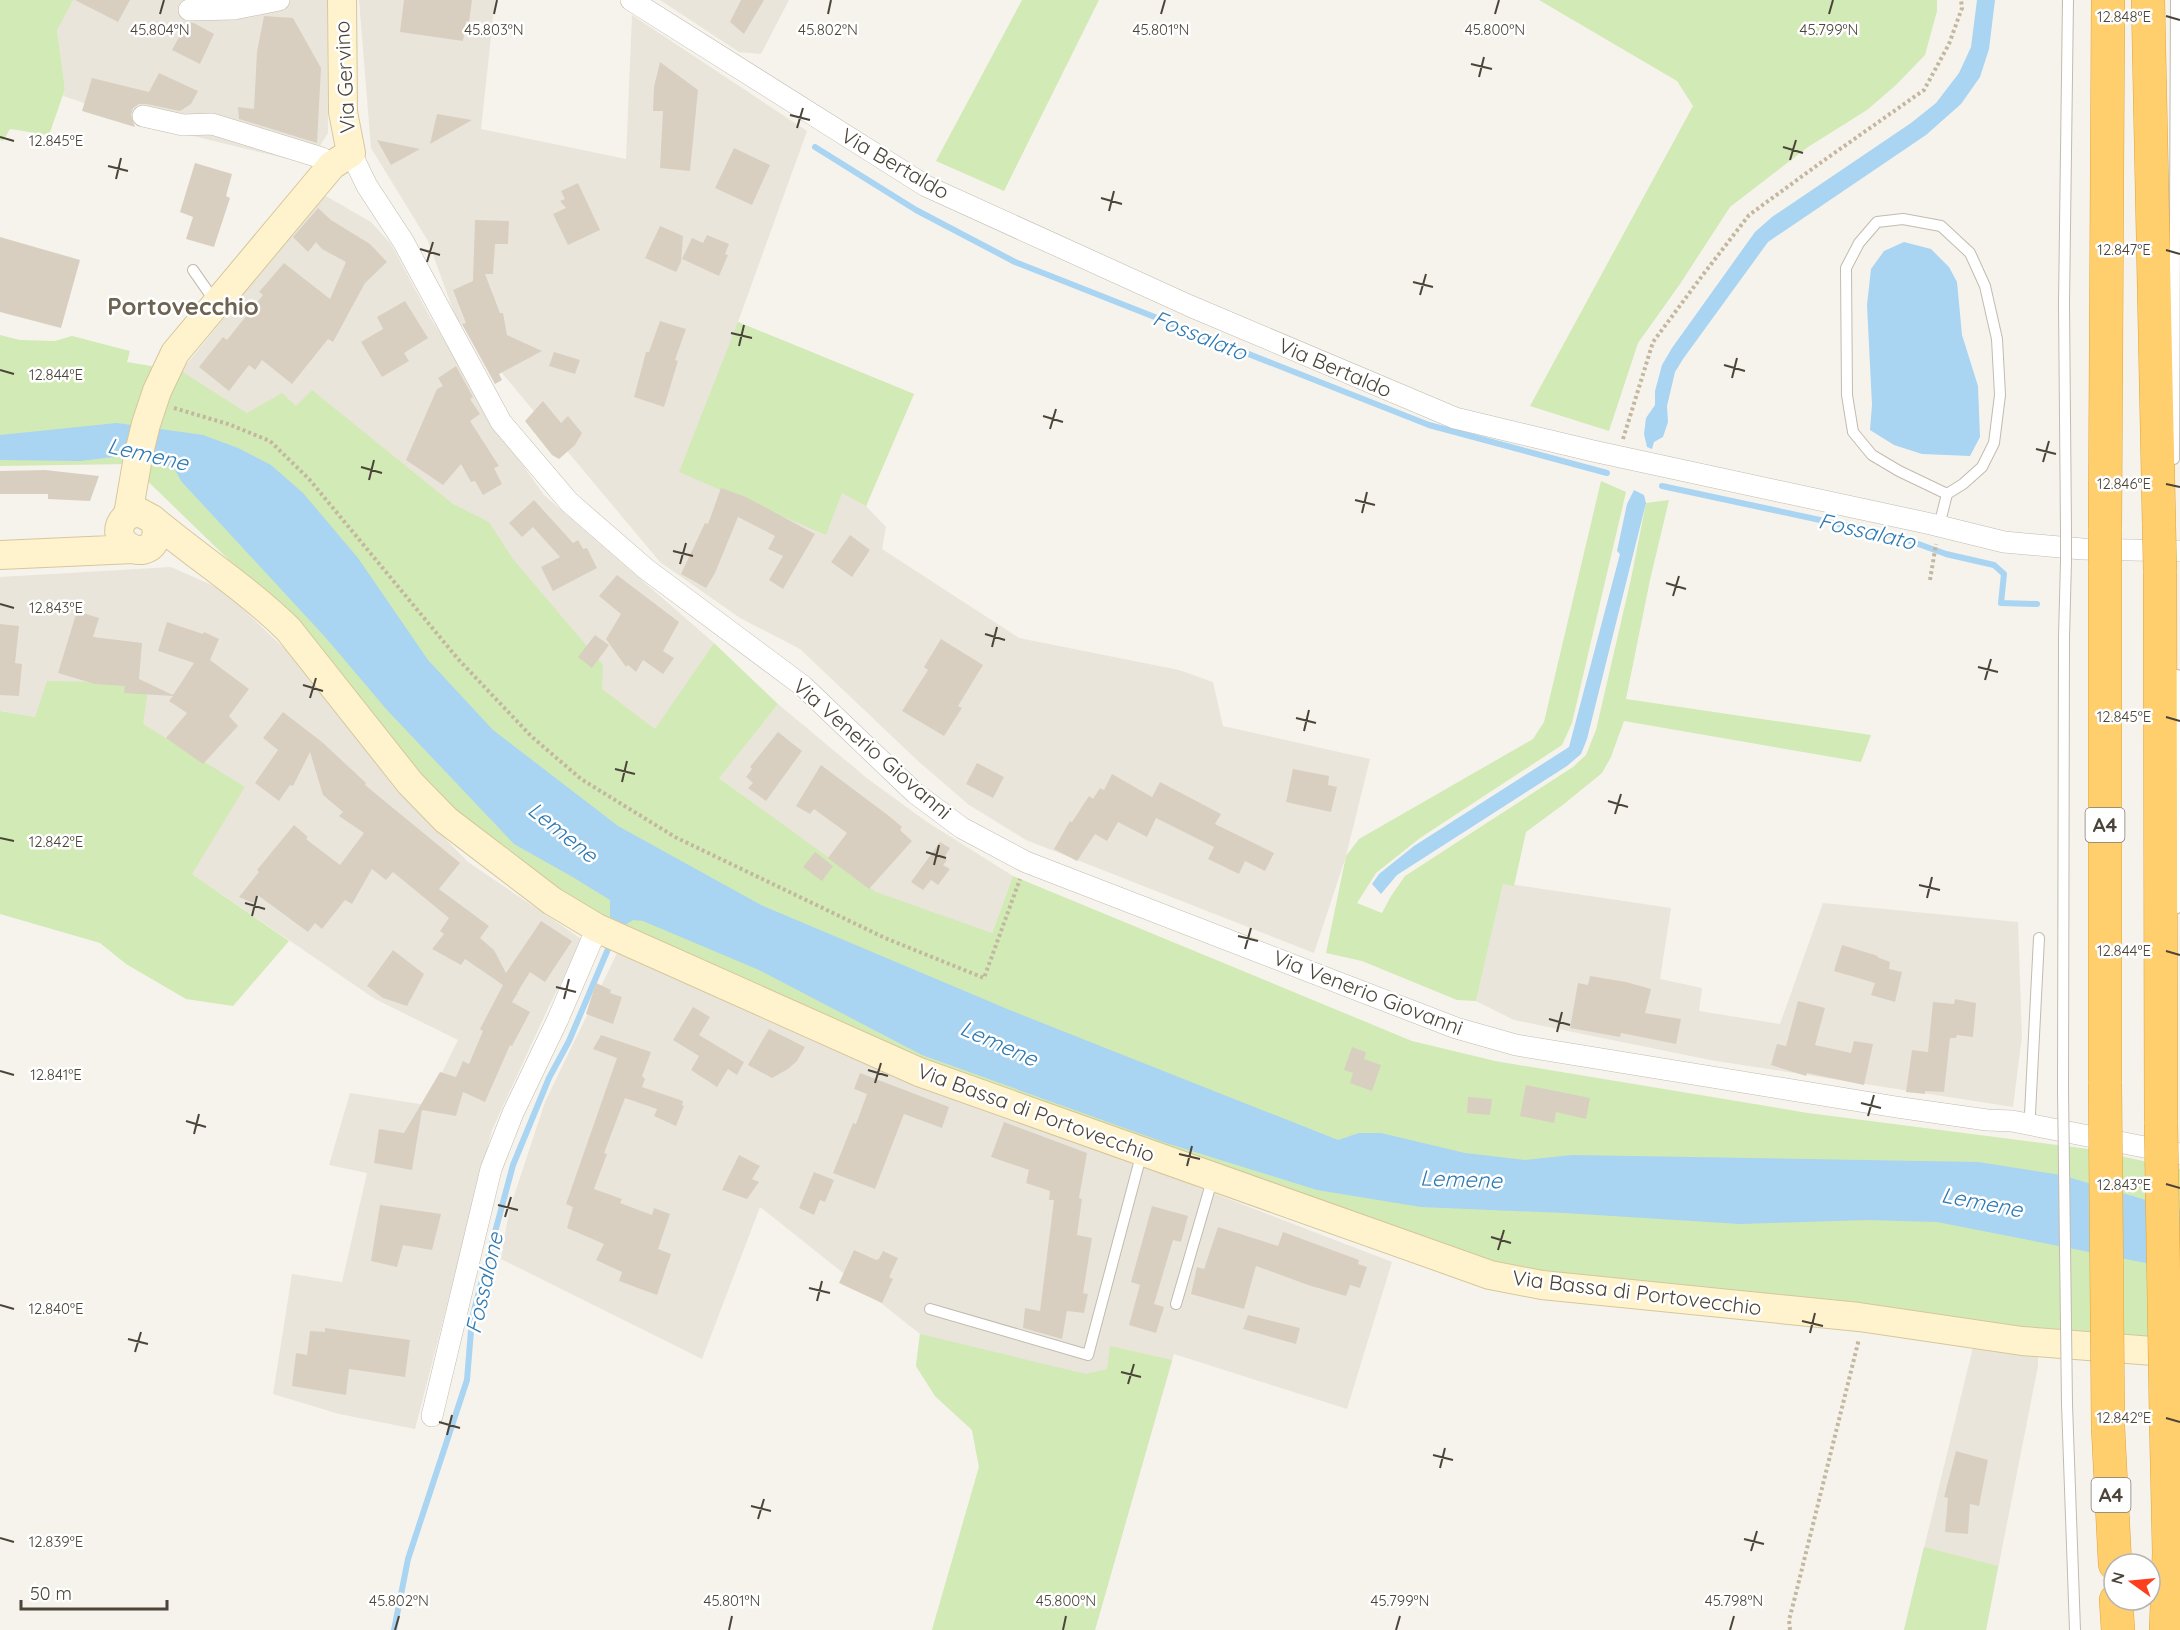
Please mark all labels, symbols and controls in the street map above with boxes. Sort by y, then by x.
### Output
text: 12.848°E [2097,7,2151,26]
text: 45.804°N [130,20,190,39]
street label: Via Gervino [328,20,360,134]
text: 45.803°N [464,20,524,39]
text: 45.802°N [798,20,858,39]
text: 45.801°N [1132,20,1190,39]
text: 45.800°N [1465,20,1525,39]
text: 45.799°N [1800,20,1858,39]
street label: Via Bertaldo [837,122,954,204]
text: 12.845°E [29,131,83,150]
text: 12.847°E [2097,240,2151,259]
district label: Portovecchio [107,291,259,321]
water label: Fossalato [1149,304,1253,367]
street label: Via Bertaldo [1275,332,1396,403]
text: 12.844°E [29,365,83,384]
water label: Lemene [105,431,193,477]
text: 12.846°E [2097,474,2151,493]
water label: Fossalato [1816,506,1920,556]
text: 12.843°E [29,598,83,617]
street label: Via Venerio Giovanni [788,672,957,824]
text: 12.845°E [2097,707,2151,726]
water label: Lemene [522,795,605,870]
road number: A4 [2086,808,2124,842]
text: 12.842°E [29,832,83,851]
text: 12.844°E [2097,941,2151,960]
street label: Via Venerio Giovanni [1270,944,1467,1040]
water label: Lemene [956,1014,1043,1073]
street label: Via Bassa di Portovecchio [914,1057,1159,1167]
text: 12.841°E [30,1065,82,1084]
water label: Lemene [1420,1164,1504,1194]
text: 12.843°E [2097,1175,2151,1194]
water label: Lemene [1939,1180,2026,1224]
water label: Fossalone [459,1228,510,1336]
street label: Via Bassa di Portovecchio [1511,1264,1763,1320]
text: 12.840°E [28,1299,84,1318]
text: 12.842°E [2097,1408,2151,1427]
road number: A4 [2092,1478,2130,1512]
text: 12.839°E [29,1532,83,1551]
north arrow [2102,1552,2162,1612]
text: N [2106,1570,2129,1586]
scale bar [21,1573,166,1611]
text: 50 m [30,1582,72,1605]
text: 45.802°N [369,1591,429,1610]
text: 45.801°N [703,1591,761,1610]
text: 45.800°N [1036,1591,1096,1610]
text: 45.799°N [1371,1591,1429,1610]
text: 45.798°N [1705,1591,1763,1610]

